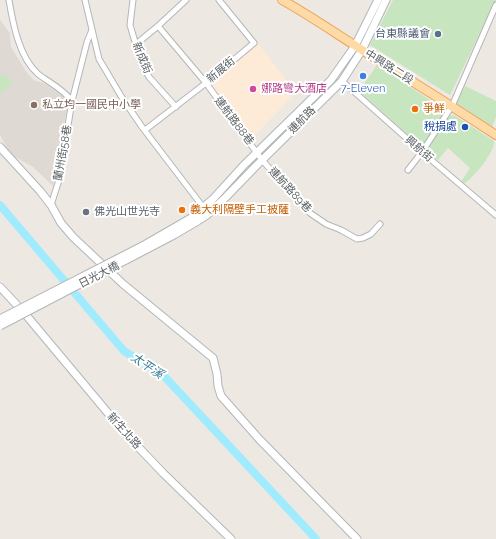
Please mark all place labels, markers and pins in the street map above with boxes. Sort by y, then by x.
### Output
place label: 台東縣議會 [375,27,430,41]
marker: 台東縣議會 [433,29,443,39]
marker: 7-Eleven [358,71,368,81]
place label: 娜路彎大酒店 [261,82,327,96]
place label: 7-Eleven [341,82,385,96]
marker: 娜路彎大酒店 [248,84,258,94]
place label: 私立均一國民中小學 [42,98,141,112]
marker: 私立均一國民中小學 [29,100,39,110]
place label: 爭鮮 [423,102,445,116]
marker: 爭鮮 [410,104,420,114]
place label: 稅捐處 [424,120,457,134]
marker: 稅捐處 [460,122,470,132]
place label: 義大利隔壁手工披薩 [190,203,289,217]
place label: 佛光山世光寺 [94,205,160,219]
marker: 義大利隔壁手工披薩 [177,205,187,215]
marker: 佛光山世光寺 [81,207,91,217]

